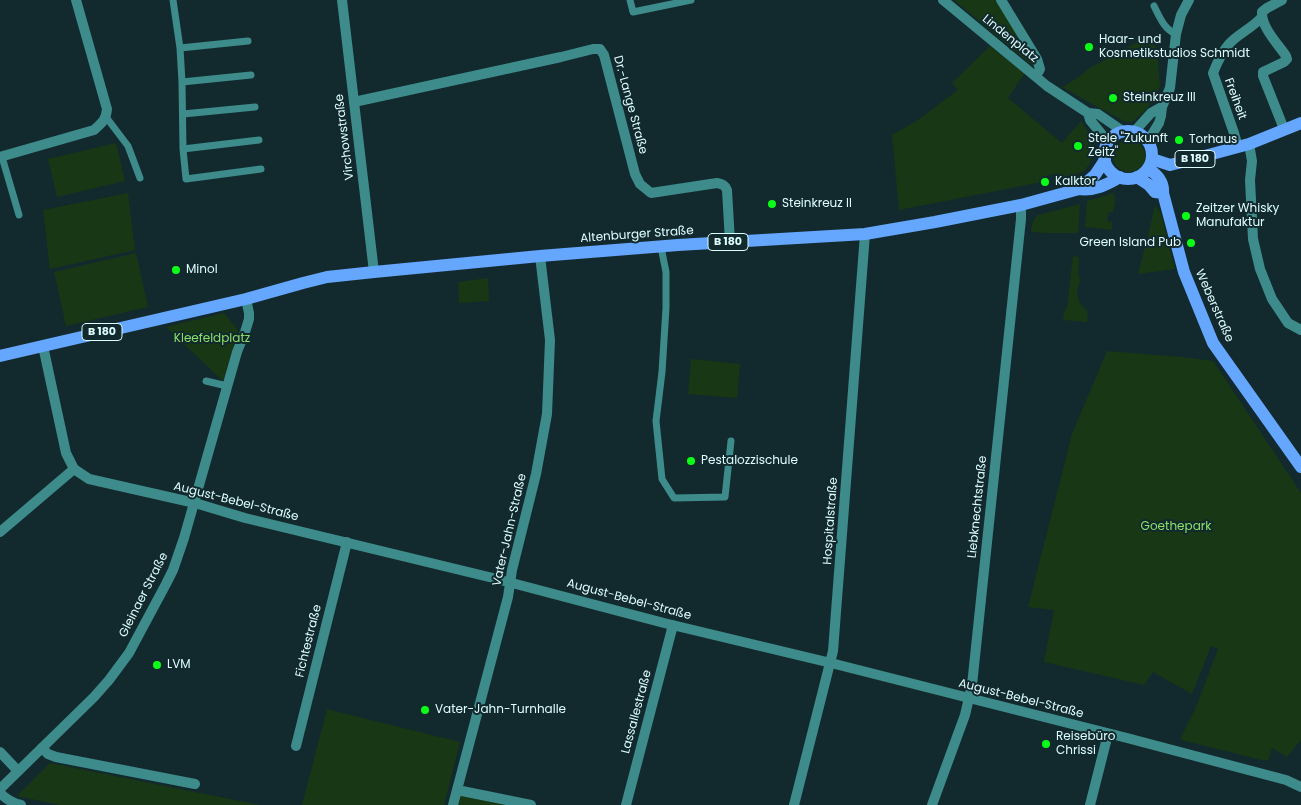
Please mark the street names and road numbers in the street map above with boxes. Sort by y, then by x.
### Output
street label: Lindenplatz [979,12,1041,66]
street label: Dr.-Lange Straße [610,54,650,156]
street label: Freiheit [1221,76,1249,122]
street label: Virchowstraße [333,93,357,181]
road number: B 180 [1175,150,1215,168]
street label: Altenburger Straße [580,224,694,246]
road number: B 180 [708,233,748,250]
street label: Weberstraße [1192,267,1236,345]
road number: B 180 [82,324,122,341]
street label: Liebknechtstraße [965,455,991,559]
street label: Vater-Jahn-Straße [490,472,530,588]
street label: Hospitalstraße [821,477,841,565]
street label: August-Bebel-Straße [172,479,300,525]
street label: Gleinaer Straße [116,550,172,640]
street label: August-Bebel-Straße [565,576,693,624]
street label: Fichtestraße [293,603,325,679]
street label: Lassallestraße [619,669,655,755]
street label: August-Bebel-Straße [957,676,1085,722]

